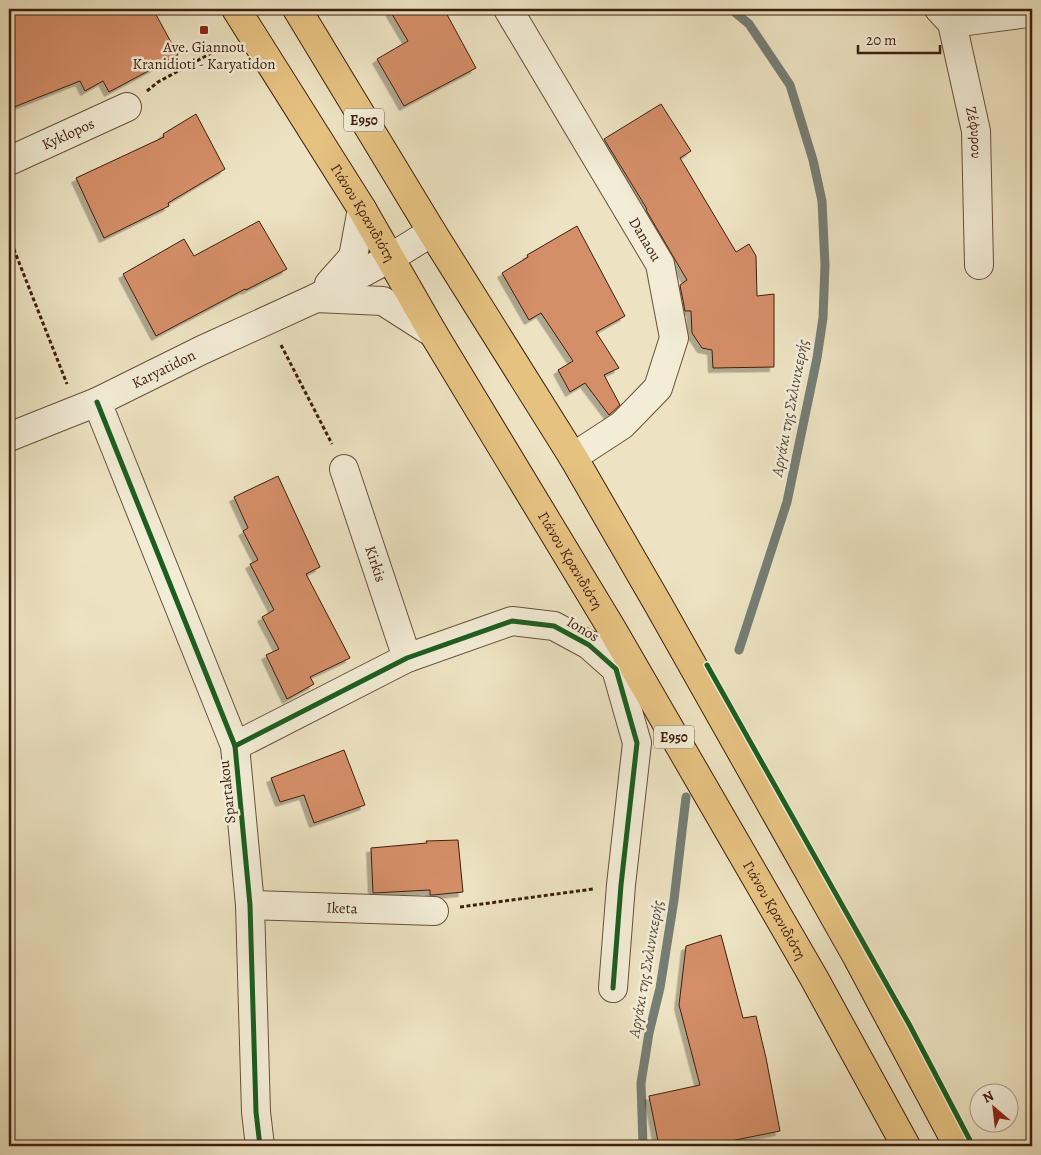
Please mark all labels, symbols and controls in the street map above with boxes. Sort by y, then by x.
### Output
scale bar [858,22,941,54]
marker: Ave. Giannou Kranidioti - Karyatidon [198,24,210,36]
text: 20 m [866,30,897,50]
place label: Ave. Giannou Kranidioti - Karyatidon [132,37,276,74]
street label: Ζέφυρου [961,105,987,159]
road number: E950 [344,108,384,132]
street label: Kyklopos [39,113,98,155]
street label: Γιάνου Κρανιδιότη [326,160,400,265]
street label: Danaou [624,213,667,266]
water label: Αργάκι της Σκλινικερής [766,338,814,479]
street label: Karyatidon [128,345,199,393]
street label: Γιάνου Κρανιδιότη [533,508,608,613]
street label: Kirkis [360,543,391,585]
street label: Ionos [563,612,603,646]
road number: E950 [654,726,694,749]
street label: Spartakou [214,759,240,825]
street label: Γιάνου Κρανιδιότη [738,857,811,963]
street label: Iketa [326,897,358,919]
water label: Αργάκι της Σκλινικερής [623,899,669,1040]
north arrow [968,1082,1018,1132]
text: N [979,1086,997,1108]

